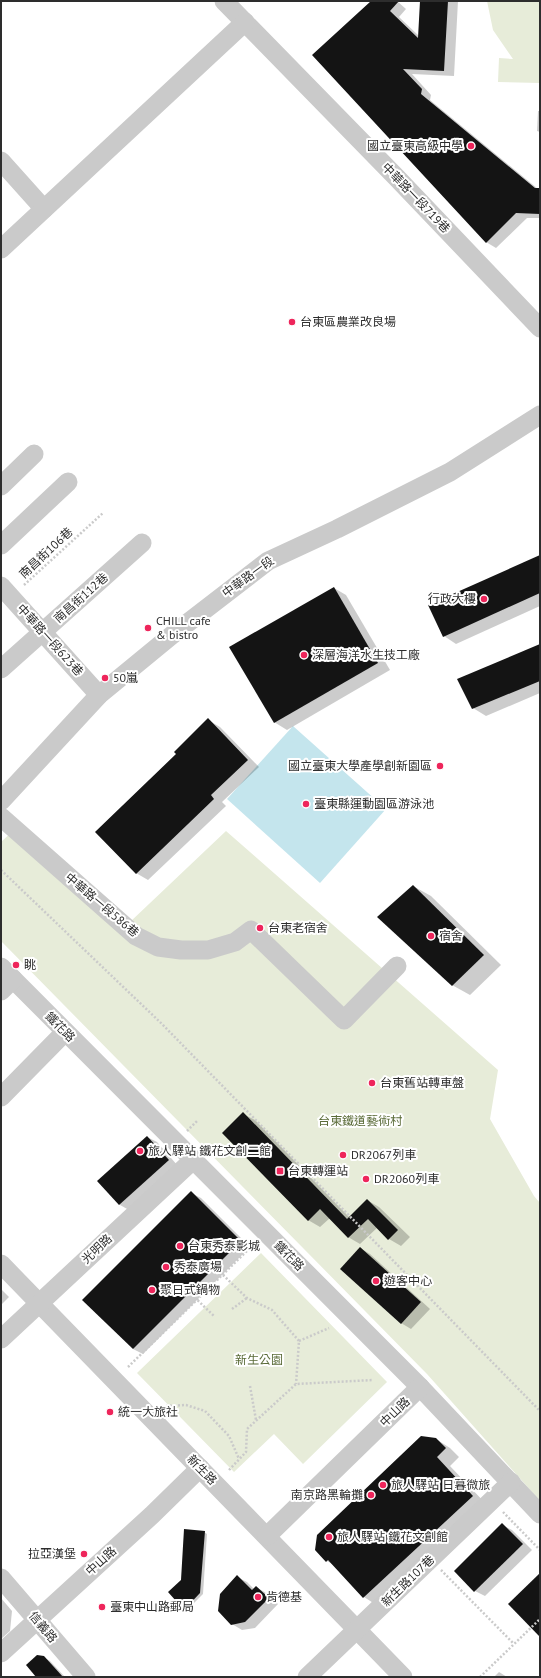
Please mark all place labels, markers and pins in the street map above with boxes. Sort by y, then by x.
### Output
place label: 國立臺東高級中學 [367,138,463,153]
marker: 國立臺東高級中學 [466,141,476,151]
place label: 台東區農業改良場 [300,314,396,329]
marker: 台東區農業改良場 [287,317,297,327]
place label: 行政大樓 [428,591,476,606]
marker: 行政大樓 [479,594,489,604]
place label: CHILL cafe & bistro [156,613,211,642]
marker: CHILL cafe & bistro [143,623,153,633]
place label: 深層海洋水生技工廠 [312,647,420,662]
marker: 深層海洋水生技工廠 [299,650,309,660]
place label: 50嵐 [113,670,138,685]
marker: 50嵐 [100,673,110,683]
place label: 國立臺東大學產學創新園區 [288,758,432,773]
marker: 國立臺東大學產學創新園區 [435,761,445,771]
place label: 臺東縣運動園區游泳池 [314,796,434,811]
marker: 臺東縣運動園區游泳池 [301,799,311,809]
place label: 台東老宿舍 [268,920,328,935]
marker: 台東老宿舍 [255,923,265,933]
place label: 宿舍 [439,928,463,943]
marker: 宿舍 [426,931,436,941]
place label: 眺 [24,957,36,972]
marker: 眺 [11,960,21,970]
place label: 台東舊站轉車盤 [380,1075,464,1090]
marker: 台東舊站轉車盤 [367,1078,377,1088]
place label: 旅人驛站 鐵花文創二館 [148,1143,271,1158]
marker: 旅人驛站 鐵花文創二館 [135,1146,145,1156]
place label: DR2067列車 [351,1147,416,1162]
marker: DR2067列車 [338,1150,348,1160]
place label: 台東轉運站 [288,1163,348,1178]
marker: 台東轉運站 [275,1166,285,1176]
place label: DR2060列車 [374,1171,439,1186]
marker: DR2060列車 [361,1174,371,1184]
place label: 台東秀泰影城 [188,1238,260,1253]
marker: 台東秀泰影城 [175,1241,185,1251]
place label: 秀泰廣場 [174,1259,222,1274]
marker: 秀泰廣場 [161,1262,171,1272]
place label: 遊客中心 [384,1273,432,1288]
marker: 遊客中心 [371,1276,381,1286]
place label: 聚日式鍋物 [160,1282,220,1297]
marker: 聚日式鍋物 [147,1285,157,1295]
place label: 統一大旅社 [118,1404,178,1419]
marker: 統一大旅社 [105,1407,115,1417]
place label: 旅人驛站 日暮微旅 [391,1477,490,1492]
marker: 旅人驛站 日暮微旅 [378,1480,388,1490]
place label: 南京路黑輪攤 [291,1487,363,1502]
marker: 南京路黑輪攤 [366,1490,376,1500]
place label: 旅人驛站 鐵花文創館 [337,1529,448,1544]
marker: 旅人驛站 鐵花文創館 [324,1532,334,1542]
place label: 拉亞漢堡 [28,1546,76,1561]
marker: 拉亞漢堡 [79,1549,89,1559]
place label: 肯德基 [266,1589,302,1604]
marker: 肯德基 [253,1592,263,1602]
place label: 臺東中山路郵局 [110,1599,194,1614]
marker: 臺東中山路郵局 [97,1602,107,1612]

